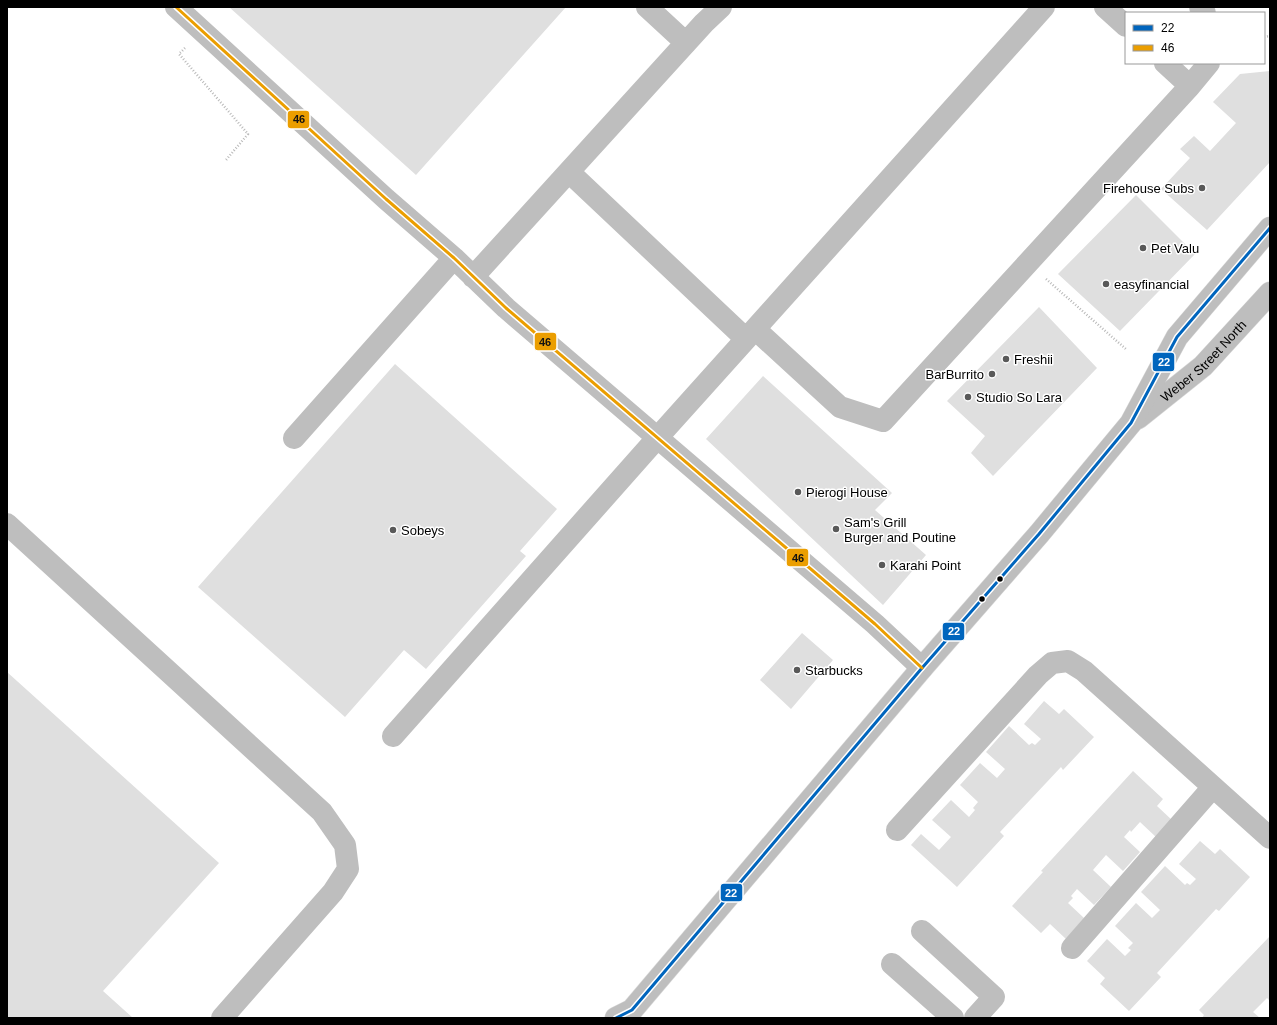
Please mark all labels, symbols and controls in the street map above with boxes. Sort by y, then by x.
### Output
legend [1125,12,1265,64]
text: 22 [1161,21,1175,35]
text: 46 [1161,41,1175,55]
line badge: 46 [287,110,310,129]
text: 46 [293,113,305,125]
place label: Firehouse Subs [1103,181,1194,196]
marker: Firehouse Subs [1197,183,1207,193]
place label: Pet Valu [1151,241,1199,256]
marker: Pet Valu [1138,243,1148,253]
place label: easyfinancial [1114,277,1189,292]
marker: easyfinancial [1101,279,1111,289]
street label: Weber Street North [1158,317,1249,404]
line badge: 46 [534,332,557,351]
text: 46 [539,336,551,348]
place label: Freshii [1014,352,1053,367]
line badge: 22 [1152,352,1175,372]
marker: Freshii [1001,354,1011,364]
text: 22 [1158,356,1170,368]
place label: BarBurrito [925,367,984,382]
marker: BarBurrito [987,369,997,379]
place label: Studio So Lara [976,390,1063,405]
marker: Studio So Lara [963,392,973,402]
place label: Pierogi House [806,485,888,500]
marker: Pierogi House [793,487,803,497]
place label: Sam's Grill Burger and Poutine [844,515,956,545]
place label: Sobeys [401,523,445,538]
marker: Sam's Grill Burger and Poutine [831,524,841,534]
marker: Sobeys [388,525,398,535]
line badge: 46 [786,548,809,567]
text: 46 [792,552,804,564]
place label: Karahi Point [890,558,961,573]
marker: Karahi Point [877,560,887,570]
unlabelled marker [995,574,1005,584]
unlabelled marker [977,594,987,604]
line badge: 22 [942,622,965,641]
text: 22 [948,625,960,637]
place label: Starbucks [805,663,863,678]
marker: Starbucks [792,665,802,675]
line badge: 22 [720,883,743,902]
text: 22 [725,887,737,899]

